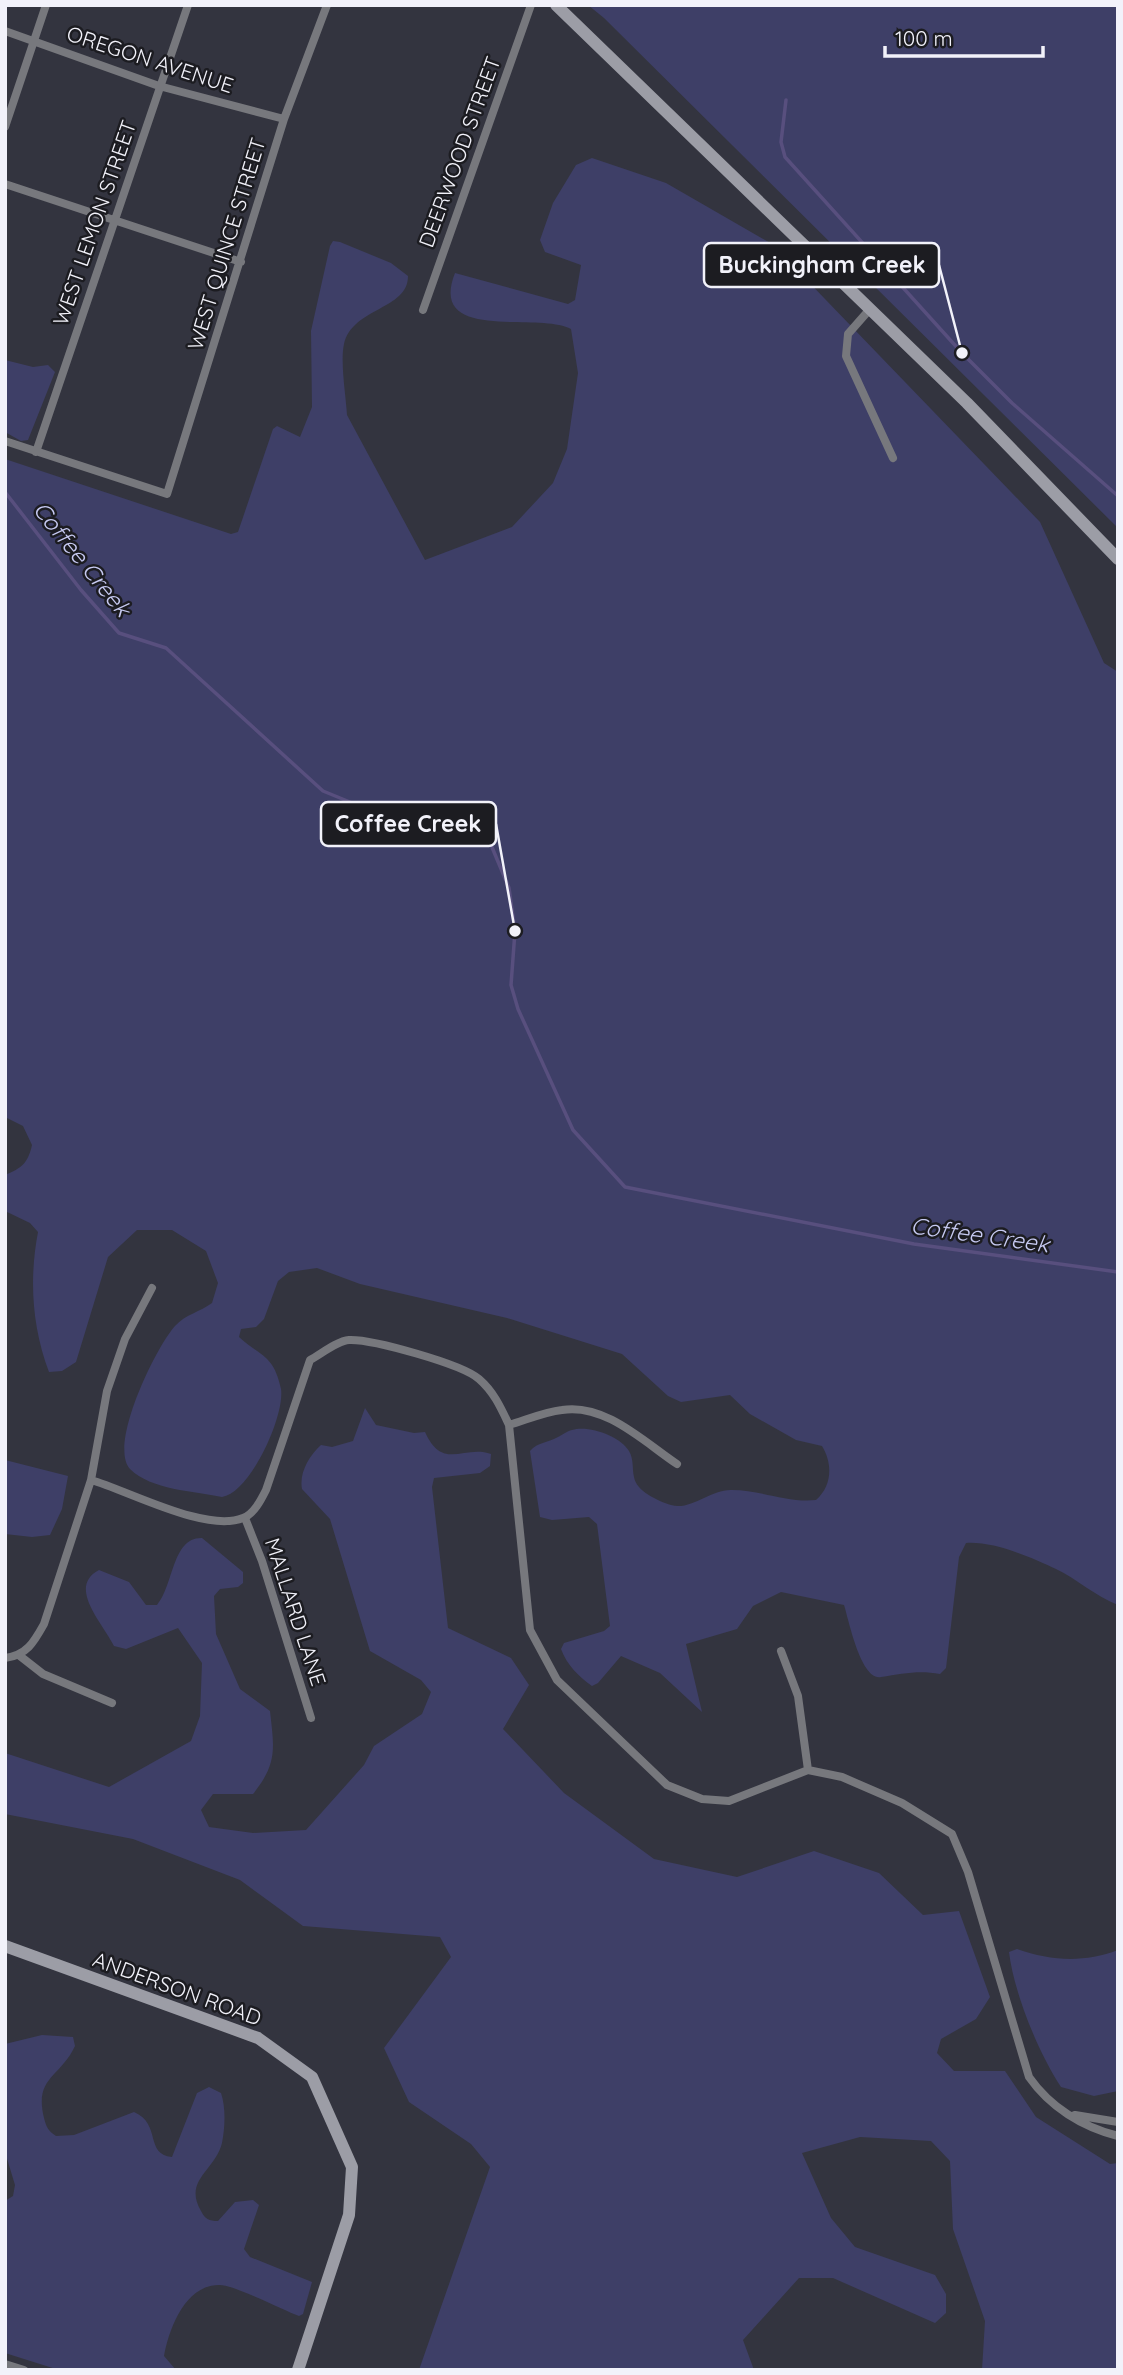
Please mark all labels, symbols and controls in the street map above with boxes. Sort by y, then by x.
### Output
scale bar [885,14,1042,58]
street label: OREGON AVENUE [64,20,237,98]
text: 100 m [895,25,953,51]
street label: DEERWOOD STREET [412,53,506,251]
street label: WEST LEMON STREET [47,117,141,329]
street label: WEST QUINCE STREET [181,134,271,353]
callout: Buckingham Creek [704,243,939,287]
text: Buckingham Creek [718,250,926,279]
water label: Coffee Creek [27,495,139,623]
callout: Coffee Creek [321,802,496,846]
text: Coffee Creek [335,809,481,838]
water label: Coffee Creek [909,1210,1053,1259]
street label: MALLARD LANE [260,1535,332,1689]
street label: ANDERSON ROAD [90,1946,265,2031]

